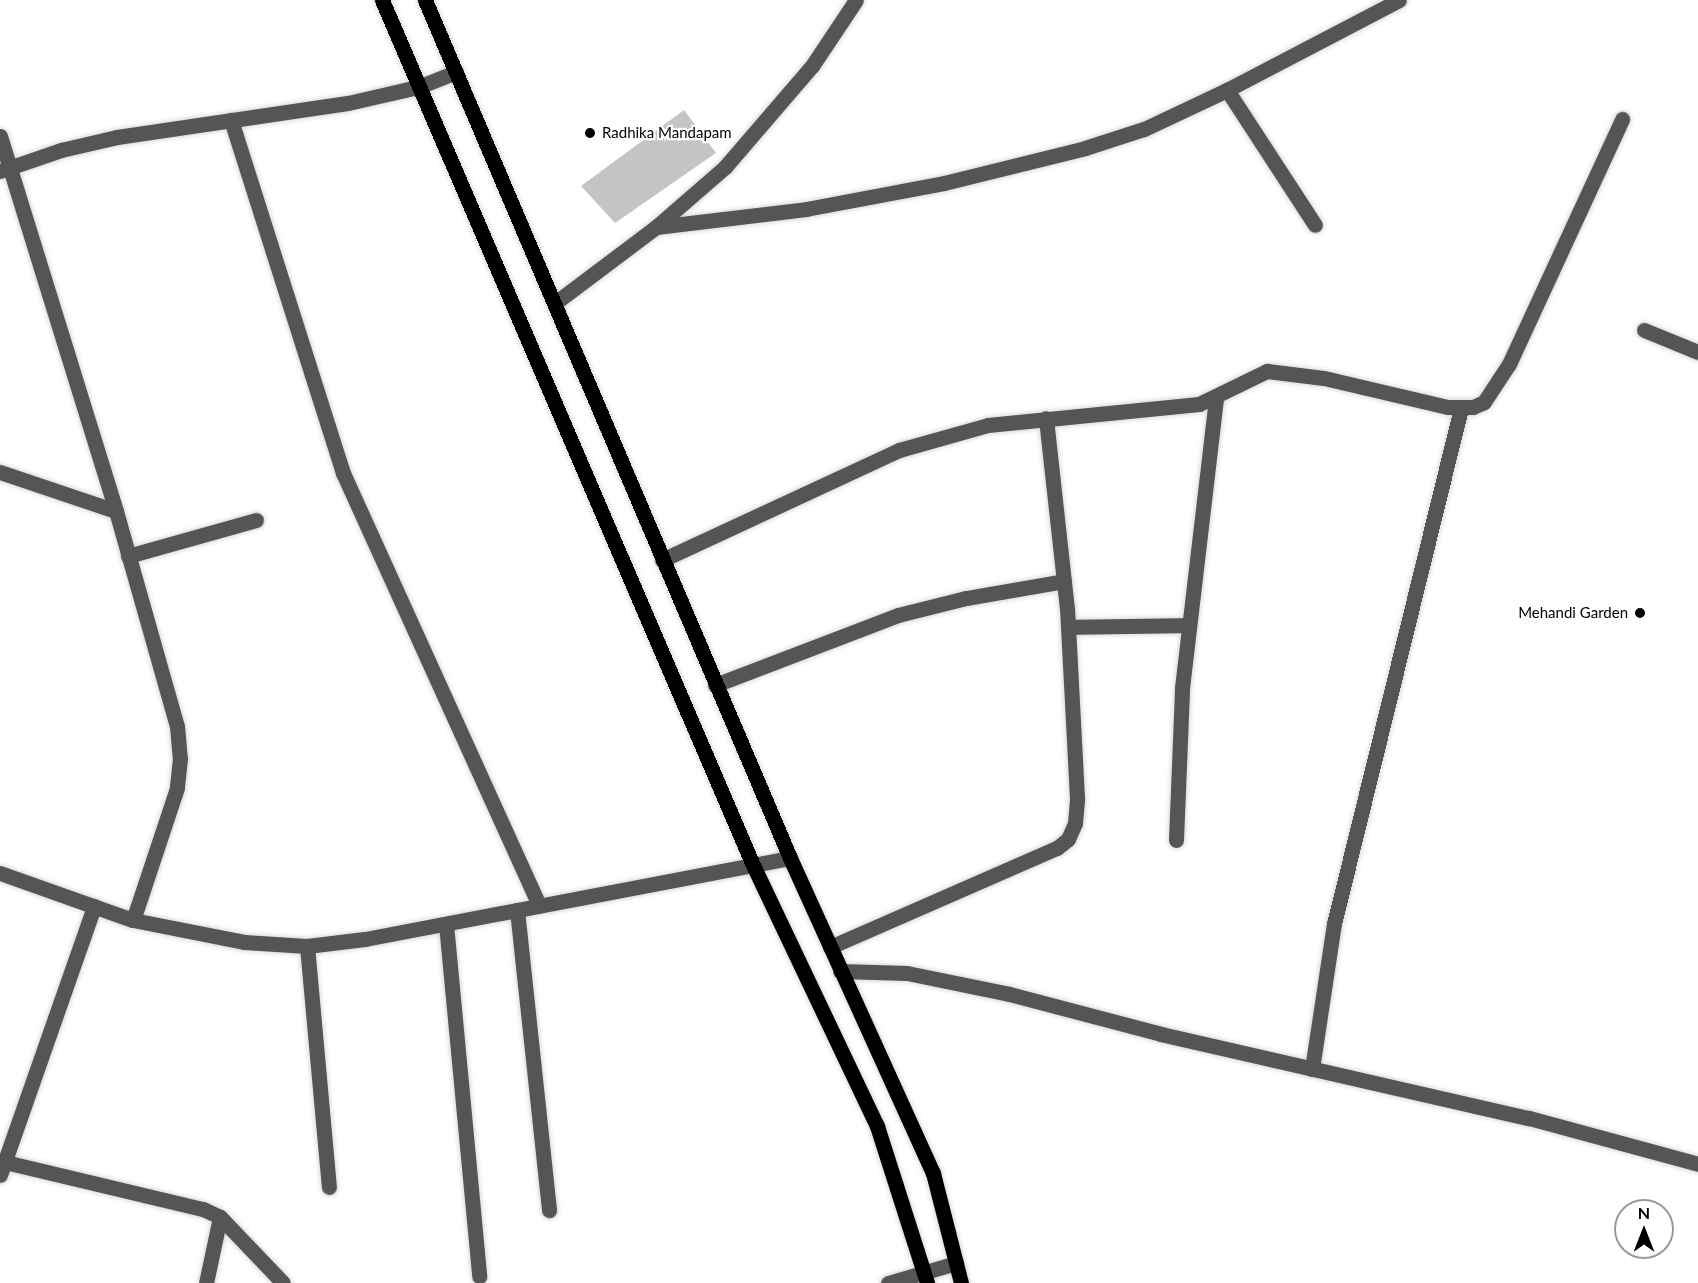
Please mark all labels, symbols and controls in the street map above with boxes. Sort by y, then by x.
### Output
place label: Radhika Mandapam [602,124,732,142]
marker: Radhika Mandapam [583,126,597,140]
place label: Mehandi Garden [1518,604,1628,622]
marker: Mehandi Garden [1633,606,1647,620]
north arrow [1614,1199,1674,1259]
text: N [1638,1203,1650,1222]

